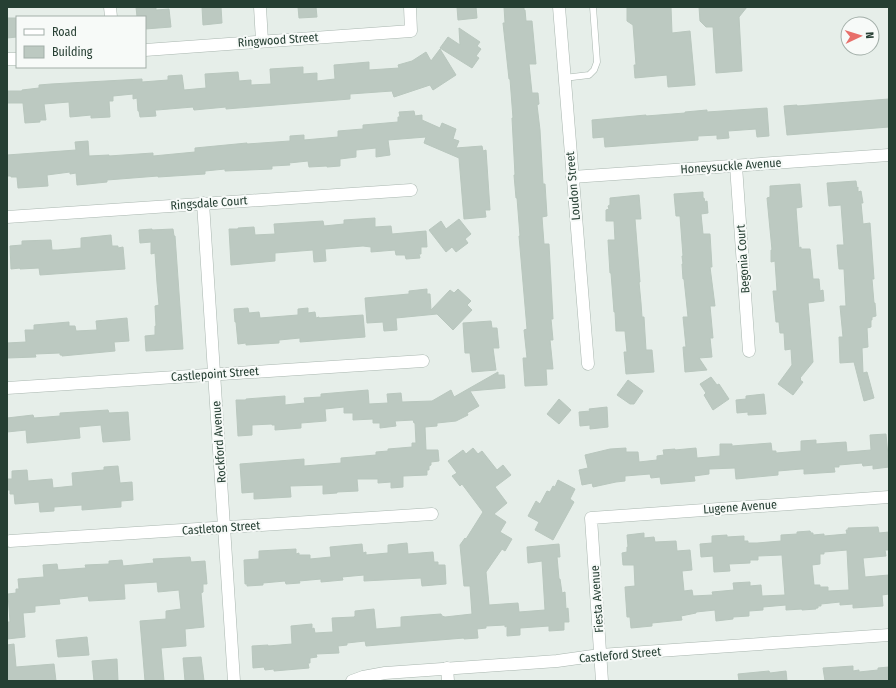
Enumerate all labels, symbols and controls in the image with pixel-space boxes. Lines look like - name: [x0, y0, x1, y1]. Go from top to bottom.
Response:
- legend: [16, 16, 146, 68]
- north arrow: [840, 16, 880, 56]
- text: Road: [52, 25, 77, 39]
- street label: Ringwood Street: [237, 30, 319, 50]
- text: N: [863, 32, 876, 39]
- text: Building: [52, 45, 93, 59]
- street label: Loudon Street: [563, 151, 583, 221]
- street label: Honeysuckle Avenue: [680, 155, 782, 177]
- street label: Ringsdale Court: [170, 193, 248, 213]
- street label: Begonia Court: [734, 224, 752, 294]
- street label: Castlepoint Street: [171, 364, 259, 384]
- street label: Rockford Avenue: [209, 400, 229, 484]
- street label: Lugene Avenue: [703, 497, 777, 517]
- street label: Castleton Street: [181, 518, 261, 538]
- street label: Fiesta Avenue: [588, 565, 606, 633]
- street label: Castleford Street: [578, 644, 662, 666]

